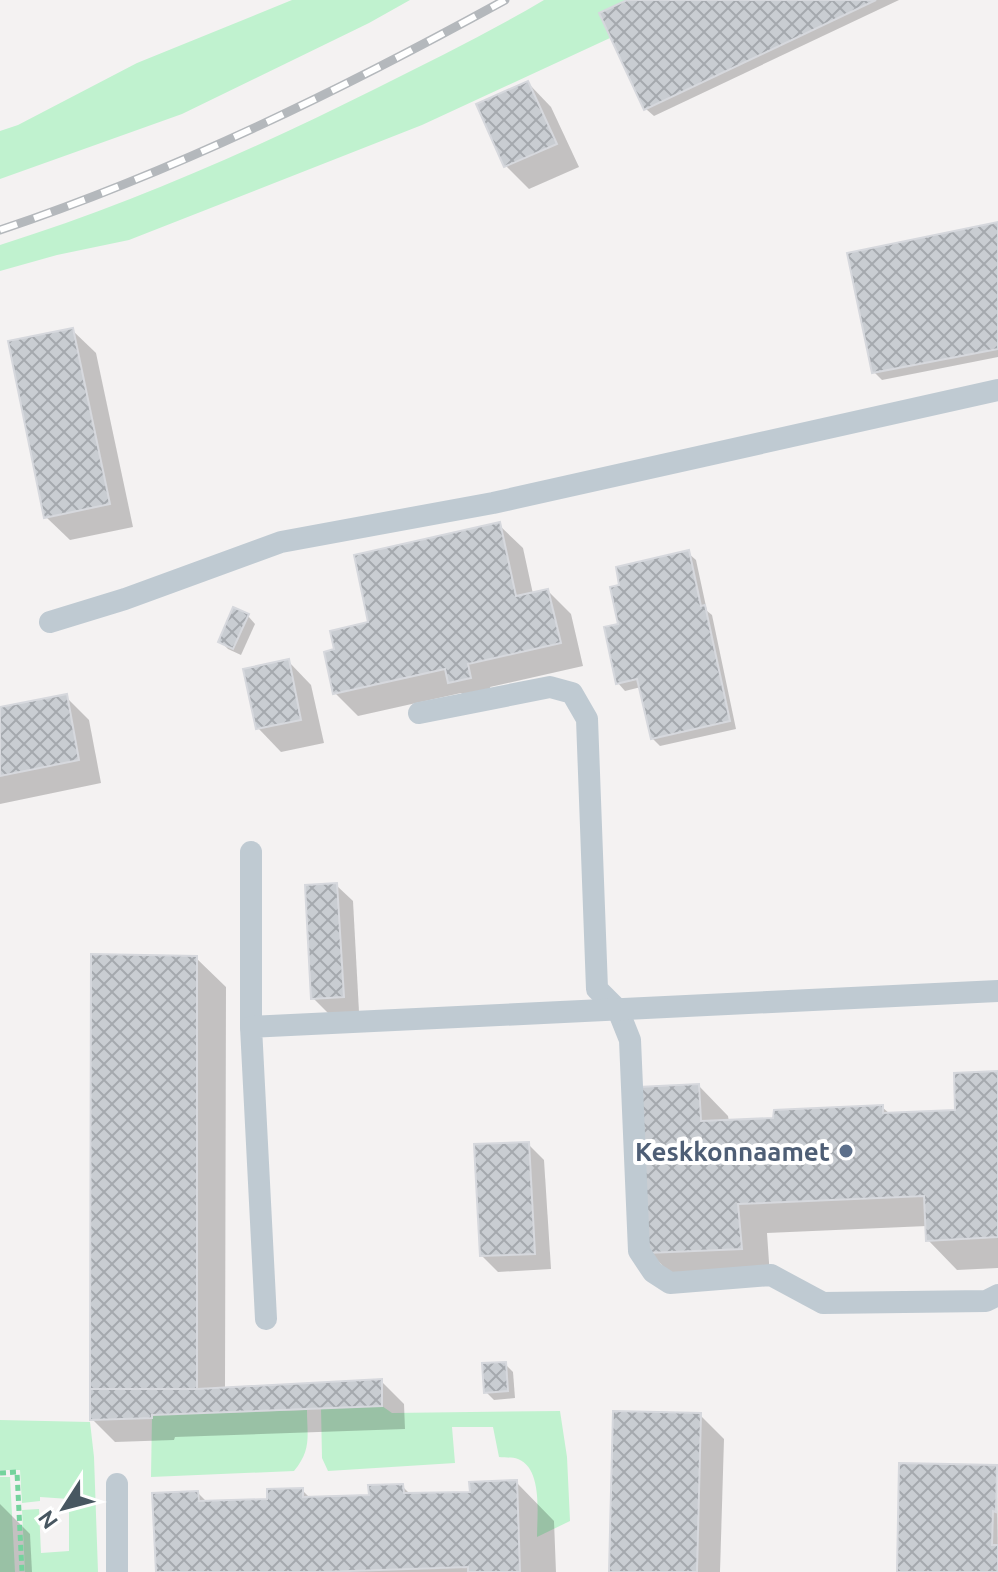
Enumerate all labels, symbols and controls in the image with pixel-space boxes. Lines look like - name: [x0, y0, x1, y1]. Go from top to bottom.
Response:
- place label: Keskkonnaamet: [635, 1137, 830, 1166]
- marker: Keskkonnaamet: [837, 1142, 855, 1160]
- north arrow: [24, 1468, 104, 1548]
- text: N: [32, 1506, 62, 1534]

